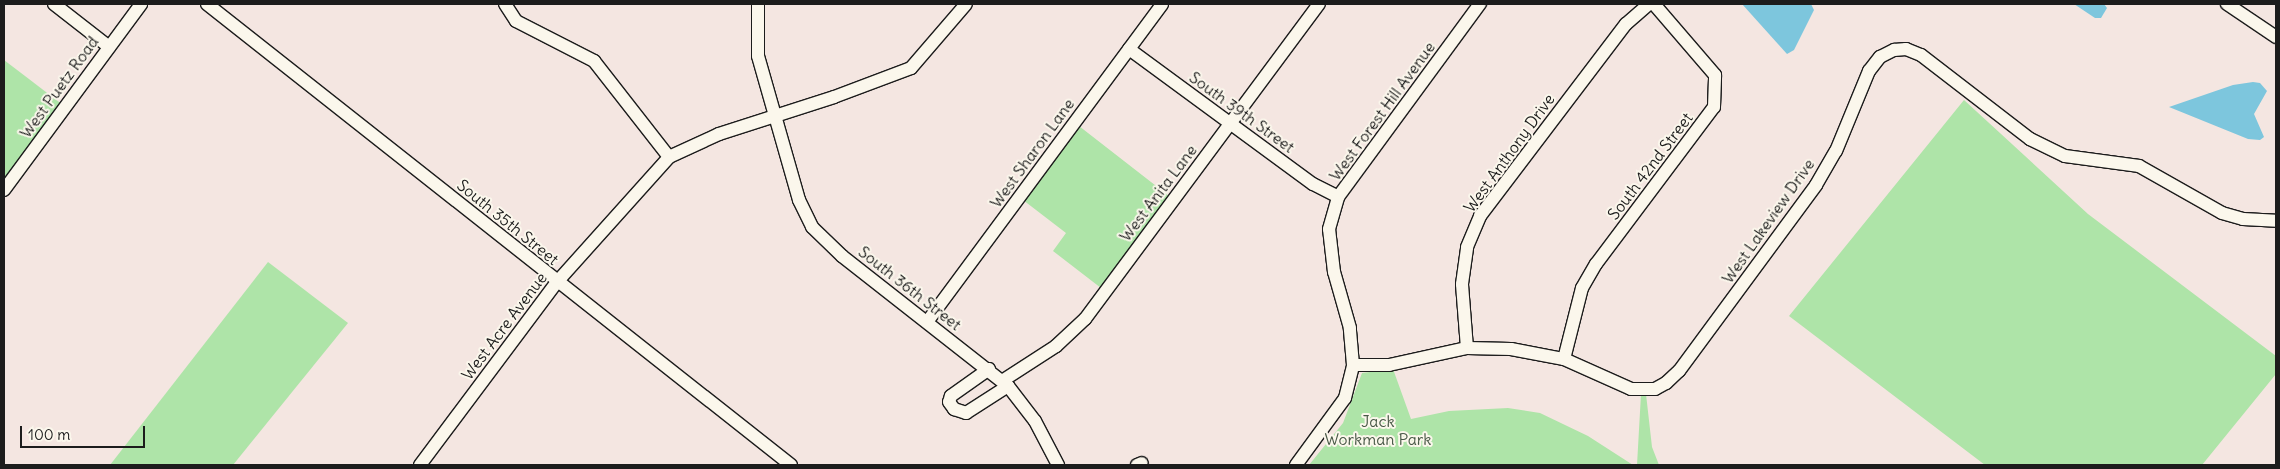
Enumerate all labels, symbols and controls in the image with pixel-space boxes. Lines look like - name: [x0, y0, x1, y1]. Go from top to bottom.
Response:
- street label: West Puetz Road: [16, 32, 102, 142]
- street label: West Forest Hill Avenue: [1325, 38, 1439, 184]
- street label: South 39th Street: [1186, 67, 1298, 157]
- street label: West Anthony Drive: [1460, 90, 1558, 216]
- street label: West Sharon Lane: [986, 95, 1078, 211]
- street label: South 42nd Street: [1604, 109, 1696, 223]
- street label: West Anita Lane: [1115, 141, 1201, 245]
- street label: West Lakeview Drive: [1718, 155, 1818, 287]
- street label: South 35th Street: [453, 175, 563, 269]
- street label: South 36th Street: [855, 242, 965, 334]
- street label: West Acre Avenue: [457, 268, 551, 384]
- park label: Jack Workman Park: [1325, 411, 1431, 449]
- scale bar: [22, 416, 148, 448]
- text: 100 m: [28, 425, 70, 444]

